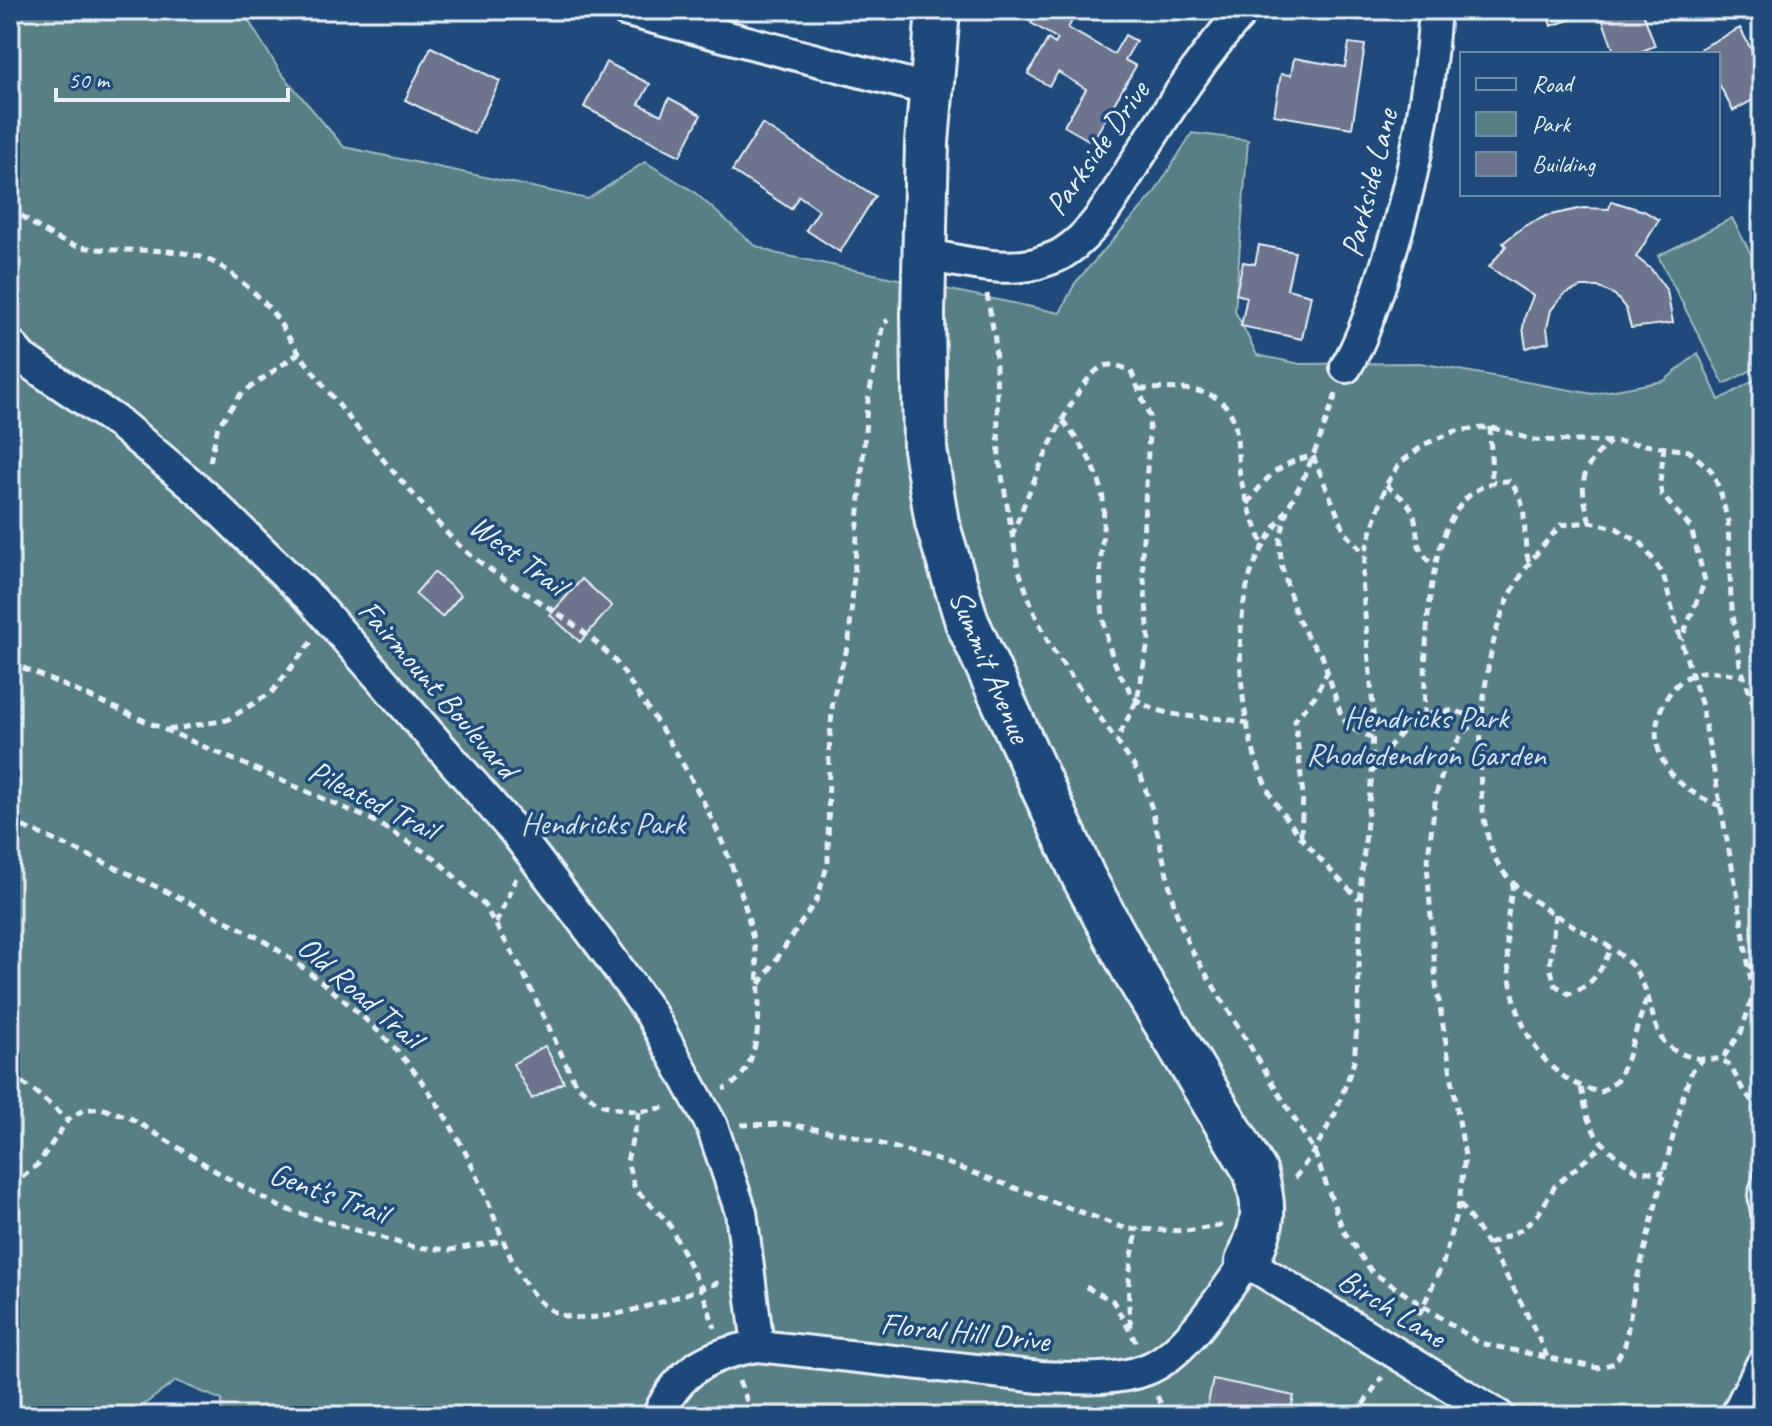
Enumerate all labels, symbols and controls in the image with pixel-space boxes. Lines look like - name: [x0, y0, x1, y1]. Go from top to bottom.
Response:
- scale bar: [56, 52, 288, 102]
- legend: [1460, 52, 1720, 196]
- text: 50 m: [68, 65, 111, 95]
- text: Road: [1532, 69, 1576, 99]
- street label: Parkside Drive: [1036, 70, 1160, 223]
- street label: Parkside Lane: [1331, 102, 1408, 261]
- text: Park: [1532, 109, 1572, 139]
- text: Building: [1532, 149, 1597, 179]
- street label: West Trail: [461, 505, 579, 608]
- street label: Summit Avenue: [939, 583, 1042, 751]
- street label: Fairmount Boulevard: [349, 591, 530, 791]
- park label: Hendricks Park Rhododendron Garden: [1306, 697, 1547, 775]
- street label: Pileated Trail: [302, 750, 449, 852]
- park label: Hendricks Park: [521, 803, 688, 844]
- street label: Old Road Trail: [289, 926, 435, 1061]
- street label: Gent's Trail: [264, 1153, 399, 1235]
- street label: Birch Lane: [1331, 1259, 1456, 1358]
- street label: Floral Hill Drive: [879, 1303, 1054, 1362]

